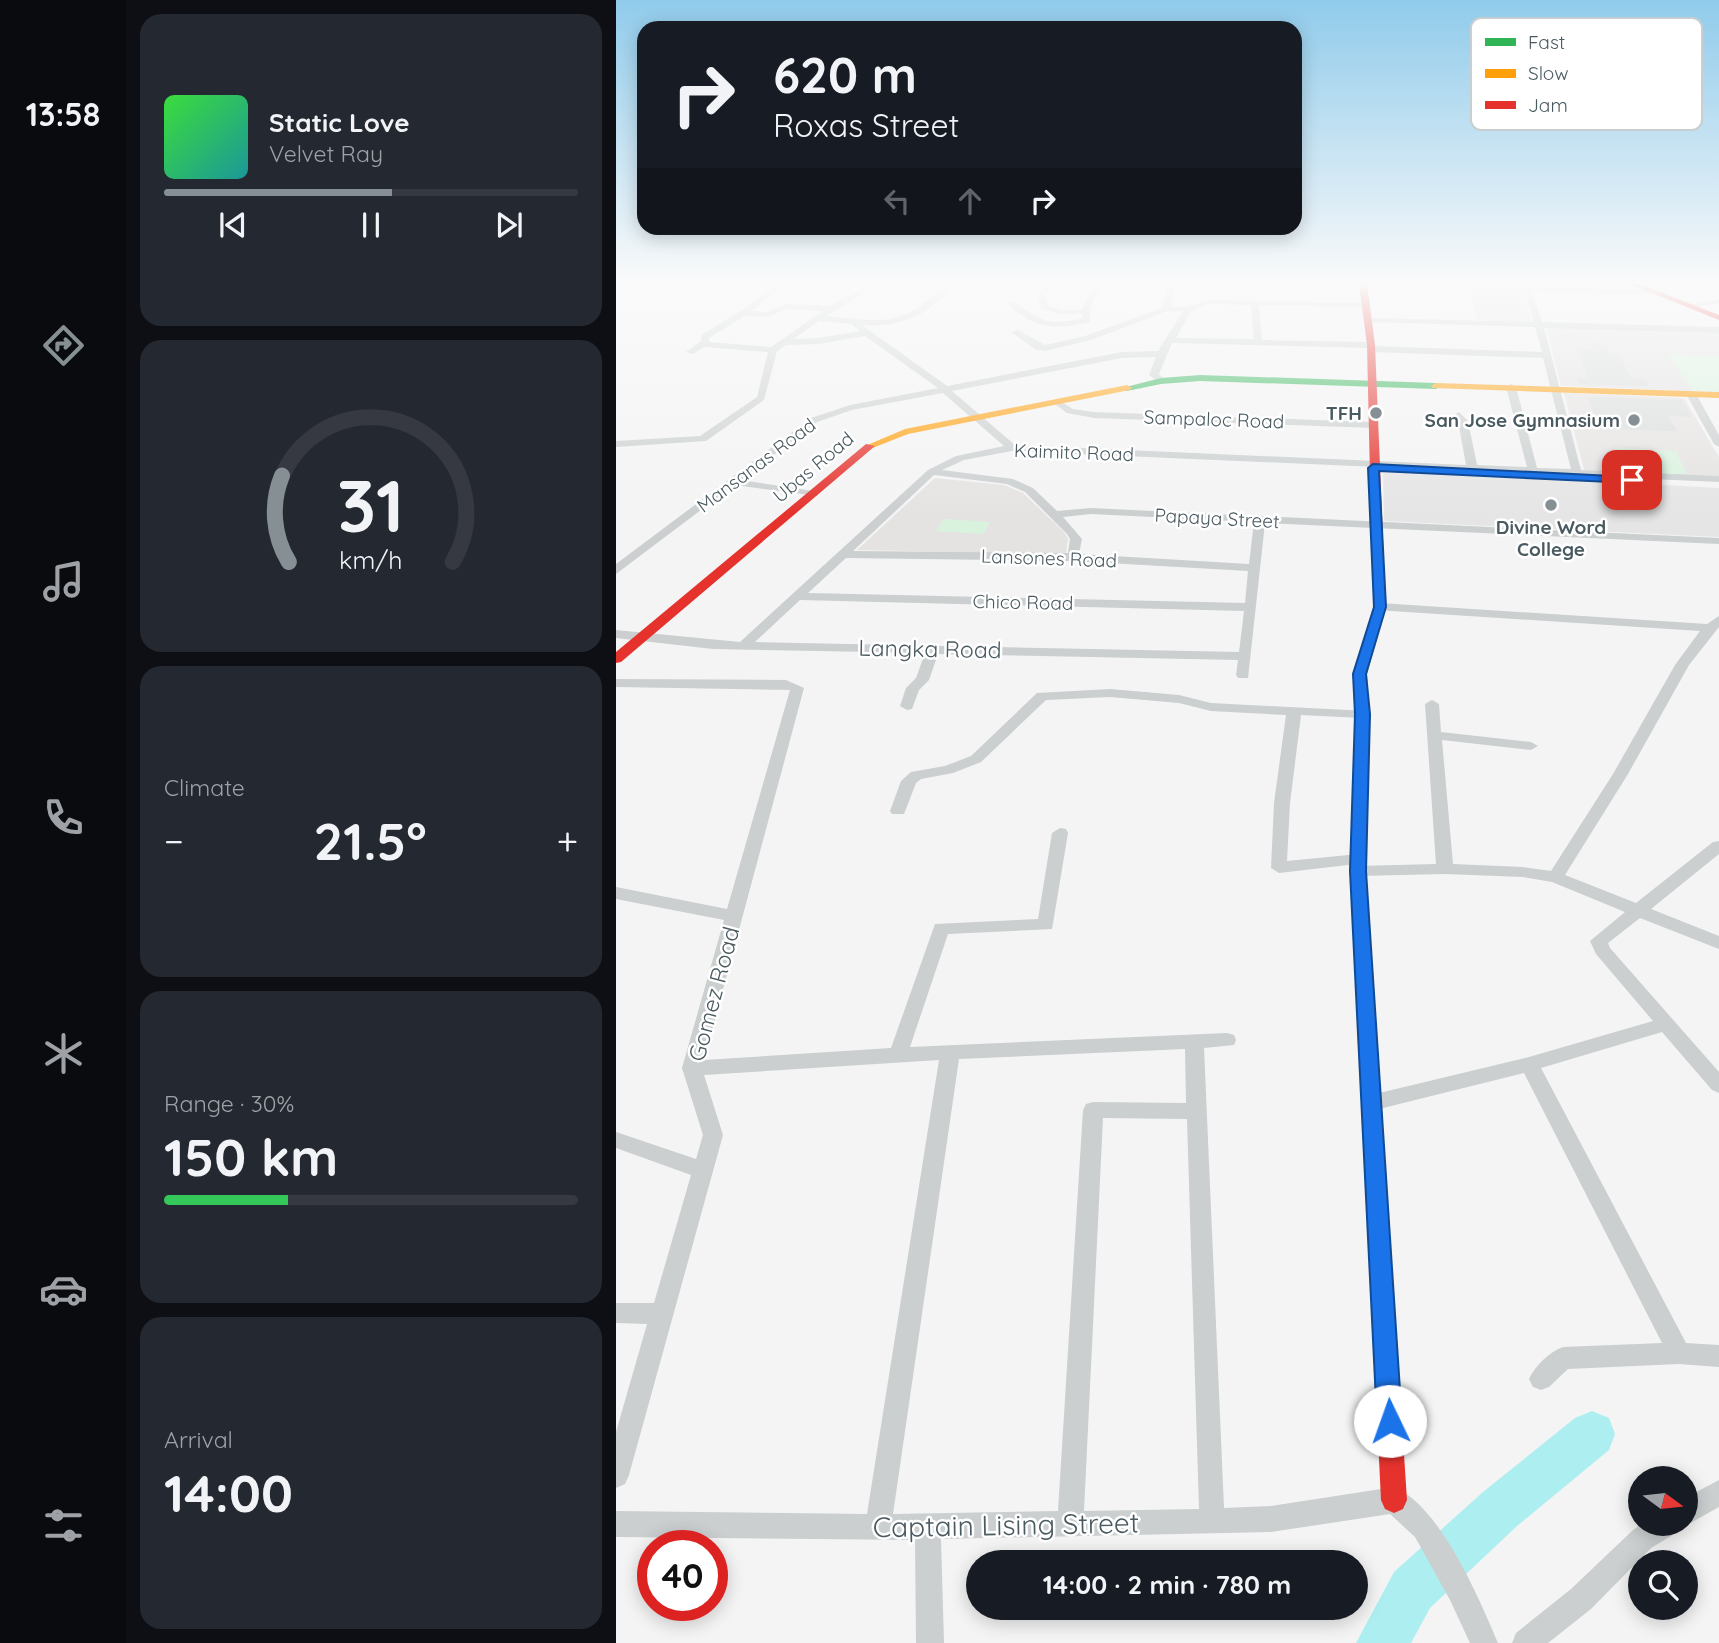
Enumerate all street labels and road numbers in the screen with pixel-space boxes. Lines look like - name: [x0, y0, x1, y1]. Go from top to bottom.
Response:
- street label: Sampaloc Road: [1143, 405, 1285, 433]
- street label: Mansanas Road: [692, 413, 820, 517]
- street label: Ubas Road: [768, 426, 858, 508]
- street label: Kaimito Road: [1014, 438, 1134, 466]
- street label: Papaya Street: [1154, 503, 1280, 533]
- street label: Lansones Road: [981, 544, 1117, 572]
- street label: Chico Road: [972, 589, 1074, 615]
- street label: Langka Road: [858, 633, 1002, 664]
- street label: Gomez Road: [682, 923, 745, 1064]
- street label: Captain Lising Street: [873, 1505, 1139, 1544]

